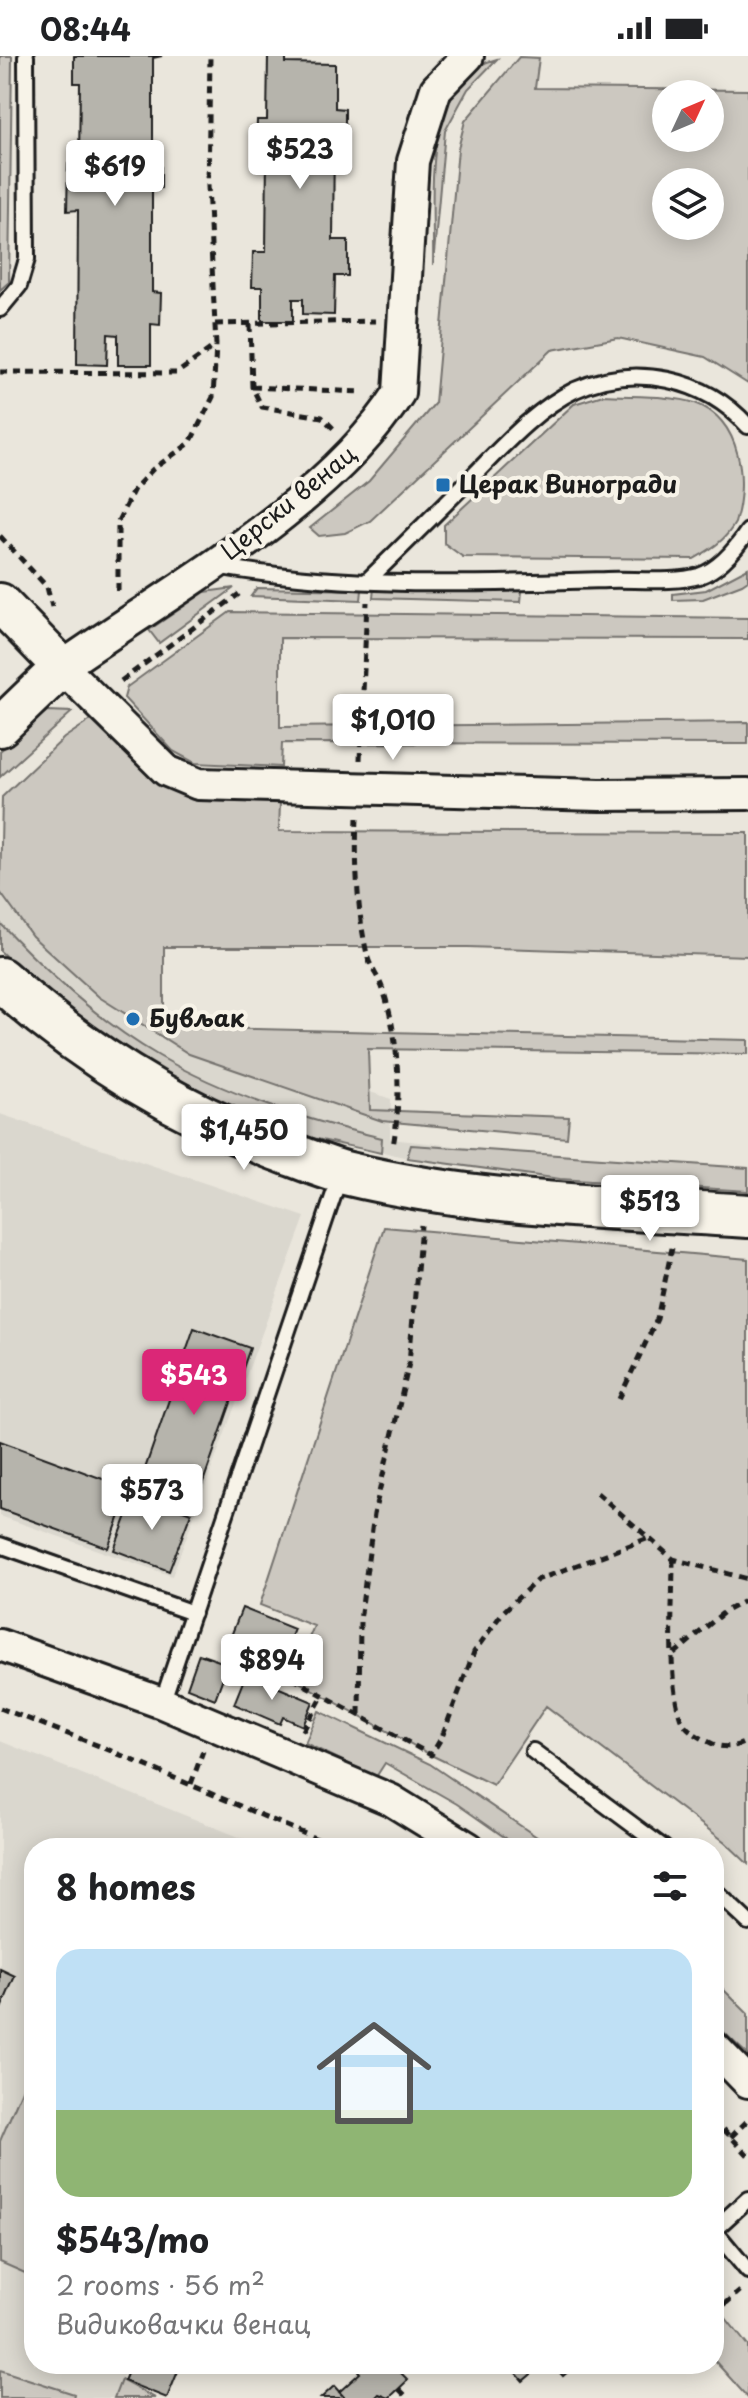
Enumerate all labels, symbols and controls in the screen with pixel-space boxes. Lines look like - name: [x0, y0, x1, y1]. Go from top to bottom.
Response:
- text: 08:44: [40, 6, 131, 51]
- north arrow: [652, 80, 724, 152]
- map controls: [652, 80, 724, 240]
- pin: $523: [253, 123, 347, 191]
- text: $523: [266, 129, 334, 168]
- pin: $619: [68, 140, 162, 208]
- text: $619: [84, 146, 146, 185]
- button: layers: [652, 168, 724, 240]
- street label: Церски венац: [212, 435, 363, 568]
- place label: Церак Виногради: [459, 465, 677, 501]
- marker: Церак Виногради: [434, 476, 452, 494]
- pin: $1,010: [328, 694, 458, 762]
- text: $1,010: [351, 700, 435, 739]
- place label: Бувљак: [149, 999, 245, 1035]
- marker: Бувљак: [124, 1010, 142, 1028]
- pin: $1,450: [179, 1104, 309, 1172]
- text: $1,450: [200, 1110, 288, 1149]
- pin: $513: [603, 1175, 697, 1243]
- text: $513: [619, 1181, 681, 1220]
- pin: $543: [147, 1349, 241, 1417]
- text: $543: [160, 1355, 228, 1394]
- pin: $573: [105, 1464, 199, 1532]
- text: $573: [120, 1470, 184, 1509]
- pin: $894: [225, 1634, 319, 1702]
- text: $894: [239, 1640, 305, 1679]
- text: 8 homes: [56, 1860, 196, 1912]
- icon: filters: [648, 1864, 692, 1908]
- icon: home: [302, 2001, 446, 2145]
- text: $543/mo: [56, 2213, 209, 2265]
- text: 2 rooms · 56 m²: [56, 2265, 265, 2304]
- text: Видиковачки венац: [56, 2304, 311, 2343]

